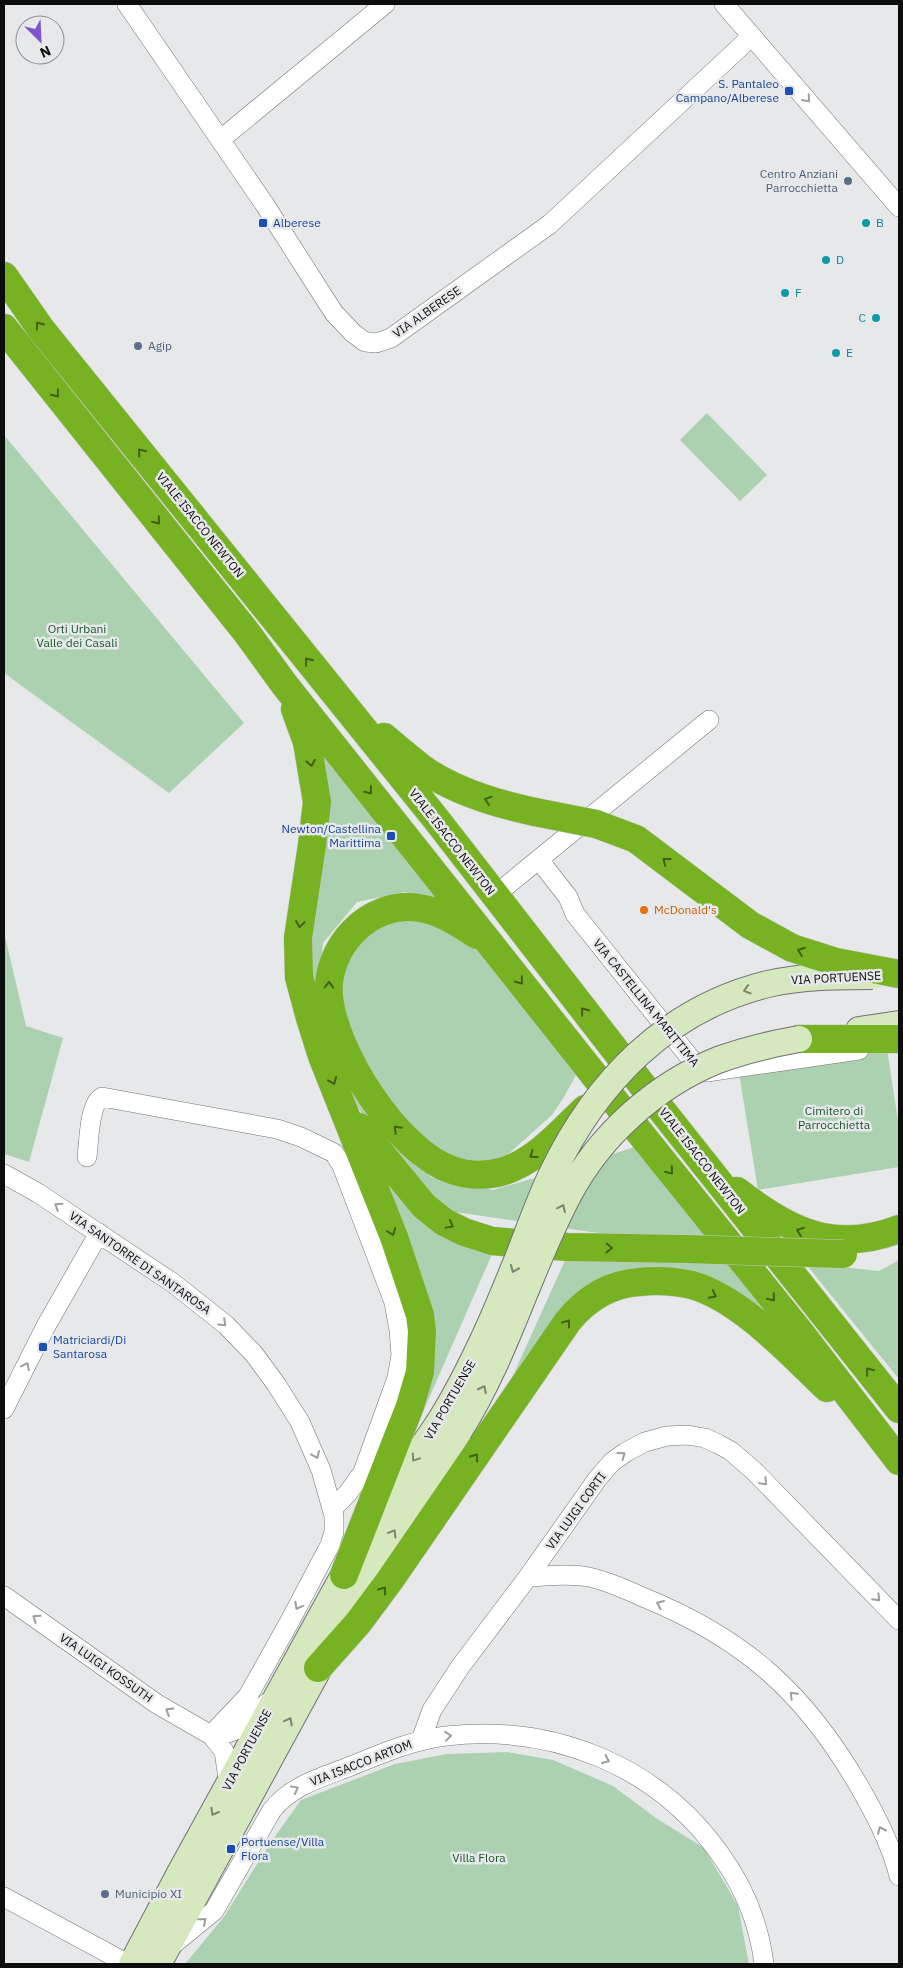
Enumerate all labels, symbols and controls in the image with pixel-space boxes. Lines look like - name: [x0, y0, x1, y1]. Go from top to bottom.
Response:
- north arrow: [15, 15, 65, 65]
- text: N: [37, 42, 54, 62]
- place label: S. Pantaleo Campano/Alberese: [676, 76, 779, 105]
- marker: S. Pantaleo Campano/Alberese: [783, 85, 795, 97]
- one-way arrow: [801, 94, 810, 103]
- place label: Centro Anziani Parrocchietta: [760, 166, 839, 195]
- marker: Centro Anziani Parrocchietta: [842, 175, 854, 187]
- place label: Alberese: [273, 215, 321, 230]
- place label: B: [876, 215, 884, 230]
- marker: Alberese: [257, 217, 269, 229]
- marker: B: [860, 217, 872, 229]
- place label: D: [836, 252, 844, 267]
- marker: D: [820, 254, 832, 266]
- street label: VIA ALBERESE: [390, 283, 464, 341]
- place label: F: [795, 285, 802, 300]
- marker: F: [779, 287, 791, 299]
- place label: C: [859, 310, 867, 325]
- marker: C: [870, 312, 882, 324]
- one-way arrow: [36, 321, 45, 331]
- place label: Agip: [148, 338, 172, 353]
- marker: Agip: [132, 340, 144, 352]
- place label: E: [846, 345, 853, 360]
- marker: E: [830, 347, 842, 359]
- one-way arrow: [50, 388, 58, 397]
- one-way arrow: [139, 449, 147, 458]
- street label: VIALE ISACCO NEWTON: [153, 469, 247, 580]
- one-way arrow: [152, 515, 160, 524]
- park label: Orti Urbani Valle dei Casali: [36, 621, 118, 650]
- one-way arrow: [305, 658, 313, 667]
- one-way arrow: [306, 759, 316, 768]
- one-way arrow: [364, 785, 372, 794]
- street label: VIALE ISACCO NEWTON: [406, 786, 499, 898]
- one-way arrow: [484, 796, 493, 806]
- place label: Newton/Castellina Marittima: [282, 821, 382, 850]
- marker: Newton/Castellina Marittima: [385, 830, 397, 842]
- one-way arrow: [663, 858, 672, 867]
- place label: McDonald's: [654, 902, 717, 917]
- marker: McDonald's: [638, 904, 650, 916]
- one-way arrow: [295, 920, 306, 928]
- street label: VIA CASTELLINA MARITTIMA: [590, 936, 703, 1070]
- one-way arrow: [797, 947, 805, 957]
- street label: VIA PORTUENSE: [791, 968, 881, 987]
- one-way arrow: [515, 975, 523, 984]
- one-way arrow: [324, 981, 335, 989]
- one-way arrow: [743, 985, 752, 995]
- one-way arrow: [582, 1008, 590, 1017]
- one-way arrow: [326, 1076, 337, 1085]
- park label: Cimitero di Parrocchietta: [798, 1103, 871, 1132]
- street label: VIALE ISACCO NEWTON: [656, 1105, 749, 1217]
- one-way arrow: [394, 1126, 403, 1135]
- one-way arrow: [530, 1150, 539, 1158]
- one-way arrow: [664, 1166, 673, 1175]
- one-way arrow: [54, 1203, 64, 1212]
- one-way arrow: [556, 1204, 566, 1213]
- street label: VIA SANTORRE DI SANTAROSA: [67, 1208, 214, 1317]
- one-way arrow: [445, 1219, 454, 1229]
- one-way arrow: [386, 1227, 396, 1236]
- one-way arrow: [796, 1227, 805, 1237]
- one-way arrow: [606, 1243, 614, 1253]
- one-way arrow: [509, 1264, 520, 1273]
- one-way arrow: [708, 1289, 717, 1299]
- one-way arrow: [767, 1292, 776, 1301]
- one-way arrow: [218, 1317, 227, 1326]
- one-way arrow: [562, 1320, 570, 1329]
- place label: Matriciardi/Di Santarosa: [53, 1332, 126, 1361]
- marker: Matriciardi/Di Santarosa: [37, 1341, 49, 1353]
- street label: VIA PORTUENSE: [421, 1357, 479, 1443]
- one-way arrow: [20, 1362, 31, 1371]
- one-way arrow: [867, 1368, 875, 1377]
- one-way arrow: [477, 1385, 487, 1394]
- one-way arrow: [309, 1450, 320, 1459]
- one-way arrow: [412, 1452, 421, 1462]
- one-way arrow: [469, 1453, 478, 1463]
- one-way arrow: [616, 1453, 625, 1461]
- street label: VIA LUIGI CORTI: [542, 1469, 609, 1552]
- one-way arrow: [758, 1476, 767, 1485]
- one-way arrow: [387, 1529, 397, 1538]
- one-way arrow: [377, 1587, 385, 1596]
- one-way arrow: [871, 1593, 880, 1602]
- one-way arrow: [656, 1600, 665, 1610]
- one-way arrow: [294, 1601, 304, 1610]
- one-way arrow: [32, 1615, 42, 1624]
- street label: VIA LUIGI KOSSUTH: [57, 1630, 156, 1705]
- one-way arrow: [790, 1692, 799, 1701]
- street label: VIA PORTUENSE: [219, 1706, 274, 1793]
- one-way arrow: [165, 1708, 175, 1717]
- one-way arrow: [283, 1718, 293, 1727]
- one-way arrow: [444, 1731, 452, 1742]
- street label: VIA ISACCO ARTOM: [308, 1736, 414, 1789]
- one-way arrow: [601, 1754, 610, 1765]
- one-way arrow: [290, 1786, 299, 1796]
- one-way arrow: [210, 1807, 220, 1816]
- one-way arrow: [877, 1826, 888, 1835]
- place label: Portuense/Villa Flora: [241, 1834, 325, 1863]
- marker: Portuense/Villa Flora: [225, 1843, 237, 1855]
- park label: Villa Flora: [452, 1850, 506, 1865]
- place label: Municipio XI: [115, 1886, 182, 1901]
- marker: Municipio XI: [99, 1888, 111, 1900]
- one-way arrow: [198, 1918, 207, 1927]

